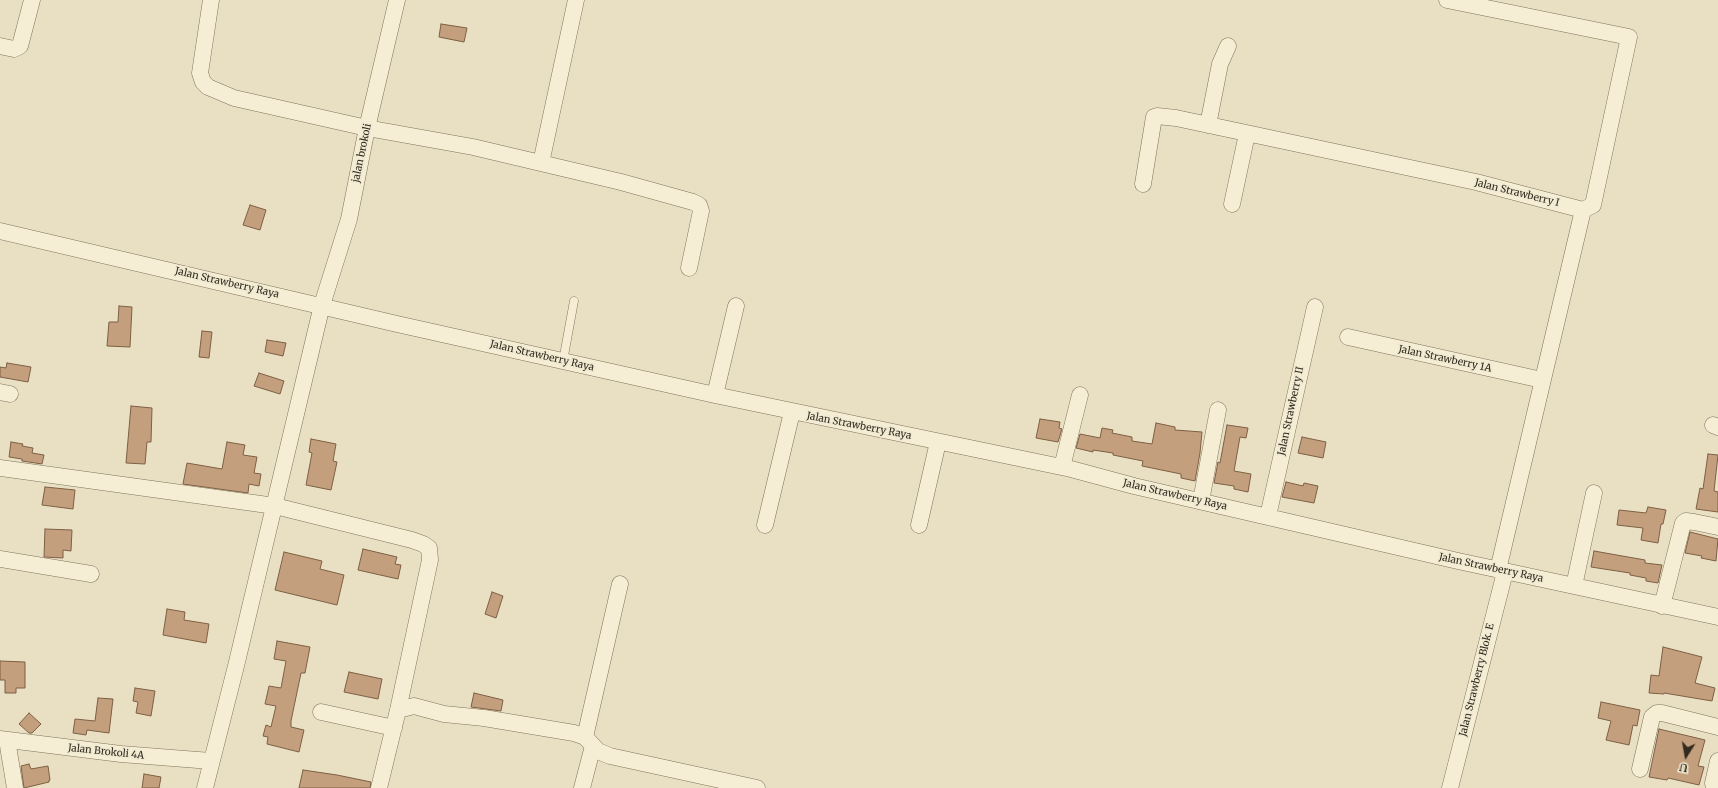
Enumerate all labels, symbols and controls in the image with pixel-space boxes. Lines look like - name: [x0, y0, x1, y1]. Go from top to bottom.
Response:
- street label: jalan brokoli: [350, 122, 374, 184]
- street label: Jalan Strawberry I: [1473, 177, 1561, 209]
- street label: Jalan Strawberry Raya: [174, 265, 280, 301]
- street label: Jalan Strawberry Raya: [489, 338, 595, 374]
- street label: Jalan Strawberry 1A: [1397, 343, 1493, 375]
- street label: Jalan Strawberry II: [1276, 365, 1306, 457]
- street label: Jalan Strawberry Raya: [806, 410, 912, 442]
- street label: Jalan Strawberry Raya: [1122, 477, 1228, 513]
- street label: Jalan Strawberry Raya: [1438, 551, 1544, 585]
- street label: Jalan Strawberry Blok. E: [1457, 622, 1497, 738]
- north arrow: [1666, 736, 1706, 776]
- street label: Jalan Brokoli 4A: [67, 742, 145, 762]
- text: U: [1678, 760, 1689, 775]

